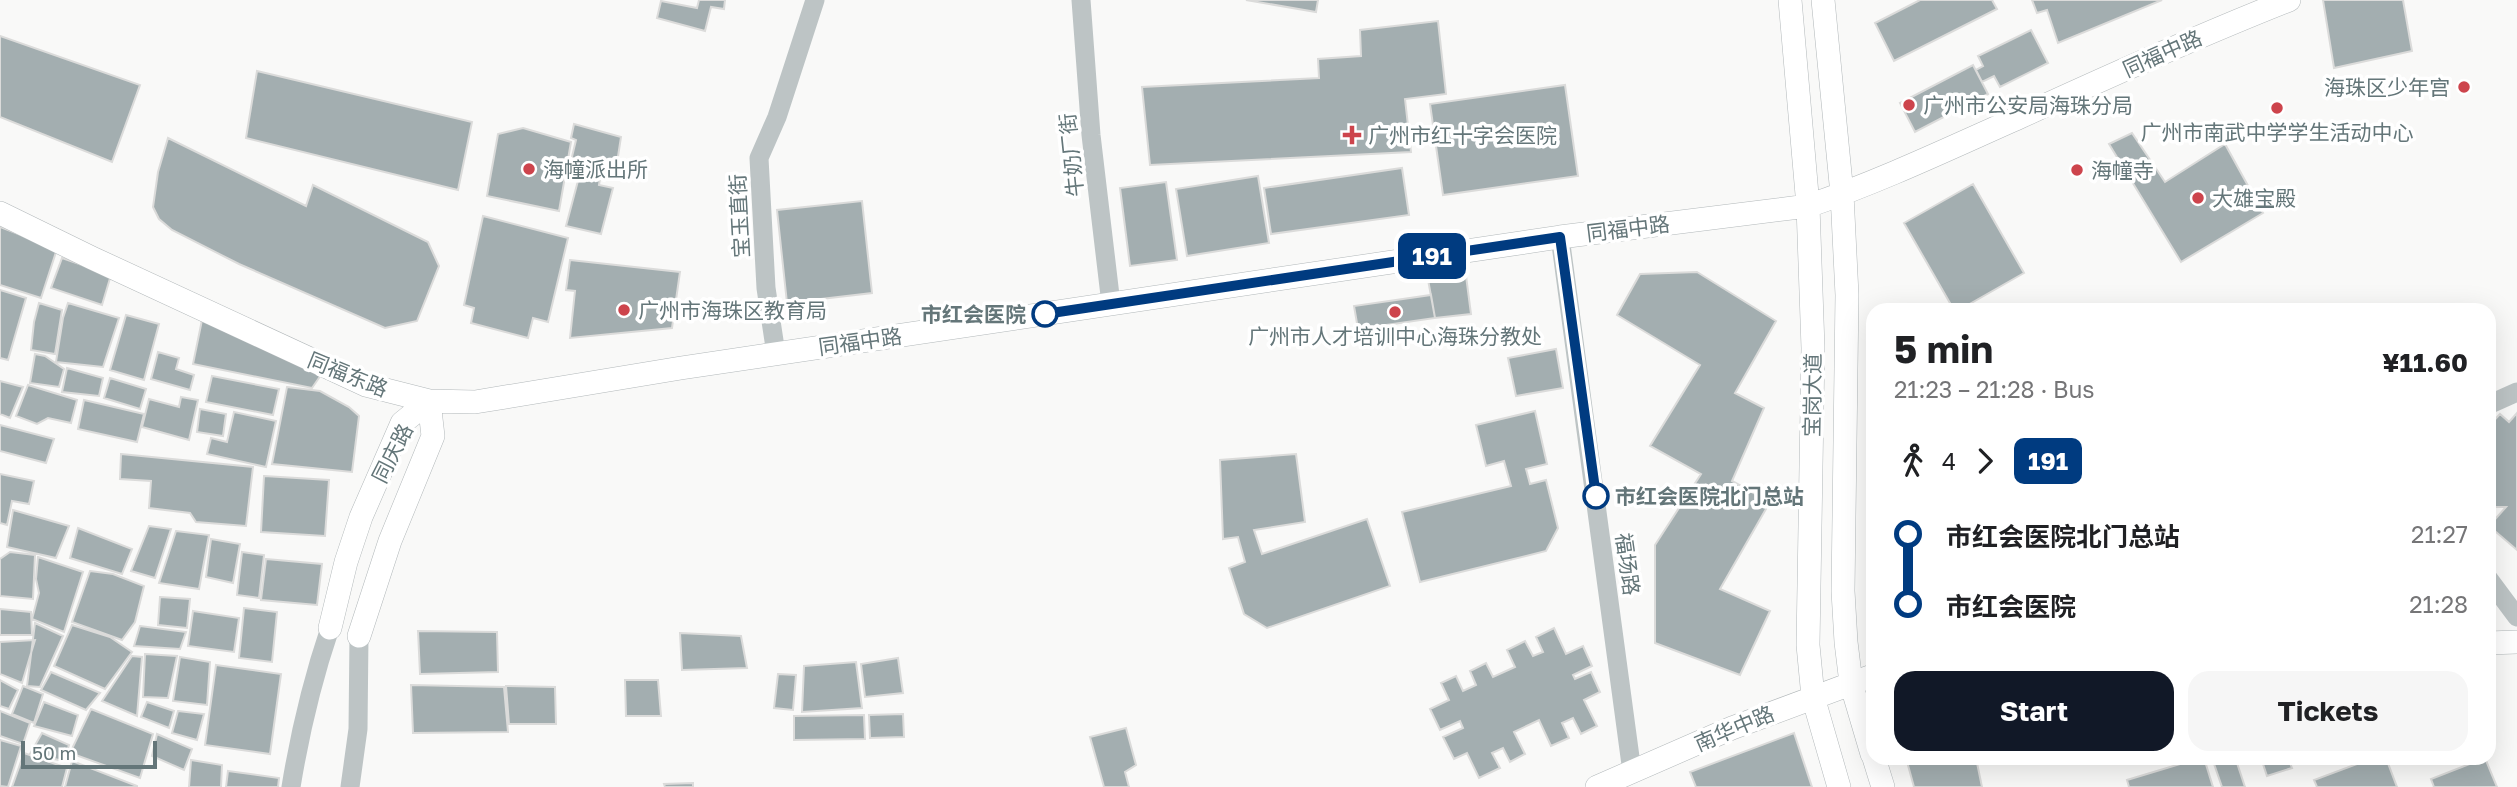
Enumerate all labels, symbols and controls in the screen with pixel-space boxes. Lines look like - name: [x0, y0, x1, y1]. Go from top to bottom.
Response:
- street label: 同福中路: [2118, 24, 2206, 82]
- place label: 海珠区少年宫: [2324, 74, 2450, 100]
- marker: 海珠区少年宫: [2456, 79, 2472, 95]
- place label: 广州市公安局海珠分局: [1923, 92, 2133, 118]
- marker: 广州市公安局海珠分局: [1901, 97, 1917, 113]
- marker: 广州市南武中学学生活动中心: [2269, 100, 2285, 116]
- street label: 牛奶厂街: [1054, 112, 1088, 198]
- place label: 广州市南武中学学生活动中心: [2141, 119, 2414, 145]
- place label: 广州市红十字会医院: [1368, 122, 1557, 148]
- marker: 广州市红十字会医院: [1342, 125, 1362, 145]
- place label: 海幢派出所: [543, 156, 648, 182]
- place label: 海幢寺: [2091, 157, 2154, 183]
- marker: 海幢派出所: [521, 161, 537, 177]
- marker: 海幢寺: [2069, 162, 2085, 178]
- street label: 宝玉直街: [724, 173, 754, 259]
- place label: 大雄宝殿: [2212, 185, 2296, 211]
- marker: 大雄宝殿: [2190, 190, 2206, 206]
- street label: 同福中路: [1585, 210, 1671, 246]
- line badge: 191: [1392, 233, 1472, 279]
- text: 191: [1412, 241, 1452, 270]
- place label: 广州市海珠区教育局: [638, 297, 827, 323]
- place label: 市红会医院: [921, 301, 1026, 327]
- marker: 市红会医院: [1032, 301, 1058, 327]
- marker: 广州市海珠区教育局: [616, 302, 632, 318]
- marker: 广州市人才培训中心海珠分教处: [1387, 304, 1403, 320]
- street label: 同福中路: [817, 322, 903, 360]
- place label: 广州市人才培训中心海珠分教处: [1248, 323, 1542, 349]
- text: 5 min: [1894, 326, 1993, 371]
- street label: 同福东路: [304, 346, 392, 402]
- text: ¥11.60: [2382, 347, 2468, 378]
- street label: 宝岗大道: [1798, 353, 1826, 437]
- text: 21:23 – 21:28 · Bus: [1894, 375, 2095, 403]
- street label: 同庆路: [366, 419, 418, 487]
- icon: walk: [1894, 442, 1932, 480]
- icon: forward: [1966, 442, 2004, 480]
- text: 191: [2028, 446, 2068, 475]
- text: 4: [1942, 447, 1956, 475]
- marker: 市红会医院北门总站: [1583, 483, 1609, 509]
- place label: 市红会医院北门总站: [1615, 483, 1804, 509]
- text: 21:27: [2411, 520, 2468, 548]
- text: 市红会医院北门总站: [1946, 521, 2180, 552]
- street label: 福场路: [1611, 531, 1645, 597]
- text: 21:28: [2409, 590, 2468, 618]
- text: 市红会医院: [1946, 591, 2076, 622]
- button: Start: [1894, 671, 2174, 751]
- button: Tickets: [2188, 671, 2468, 751]
- street label: 南华中路: [1690, 700, 1778, 756]
- scale bar: [21, 738, 158, 770]
- text: 50 m: [32, 741, 76, 764]

